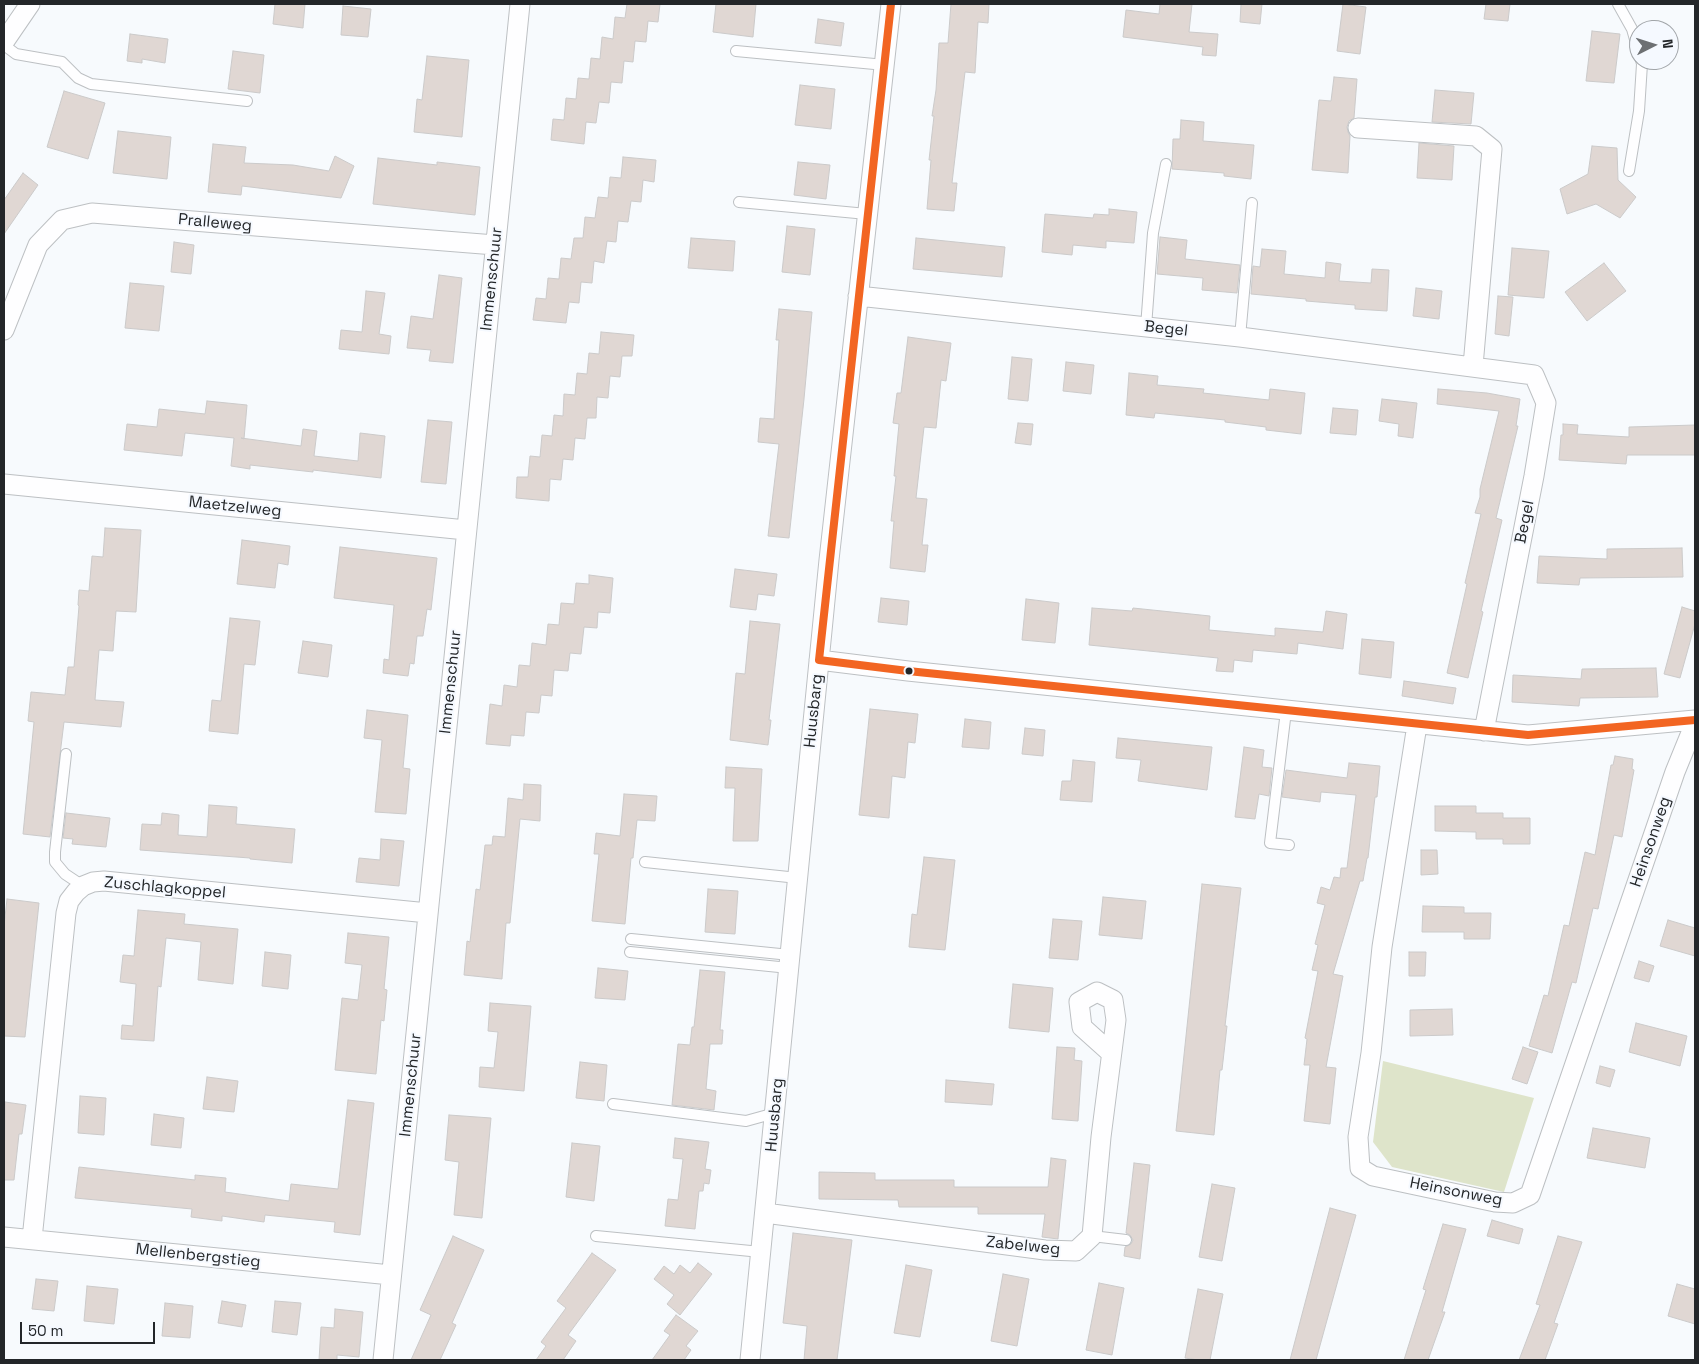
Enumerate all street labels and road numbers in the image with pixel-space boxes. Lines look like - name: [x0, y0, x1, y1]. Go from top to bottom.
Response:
- street label: Pralleweg: [177, 210, 253, 236]
- street label: Immenschuur: [477, 226, 507, 332]
- street label: Begel: [1143, 317, 1189, 341]
- street label: Maetzelweg: [188, 493, 282, 521]
- street label: Begel: [1511, 499, 1539, 545]
- street label: Immenschuur: [436, 629, 466, 735]
- street label: Huusbarg: [801, 673, 827, 749]
- street label: Heinsonweg: [1627, 794, 1675, 890]
- street label: Zuschlagkoppel: [103, 873, 227, 903]
- street label: Immenschuur: [396, 1032, 426, 1138]
- street label: Huusbarg: [762, 1077, 788, 1153]
- street label: Heinsonweg: [1408, 1174, 1504, 1210]
- street label: Zabelweg: [985, 1233, 1061, 1259]
- street label: Mellenbergstieg: [135, 1240, 261, 1272]

